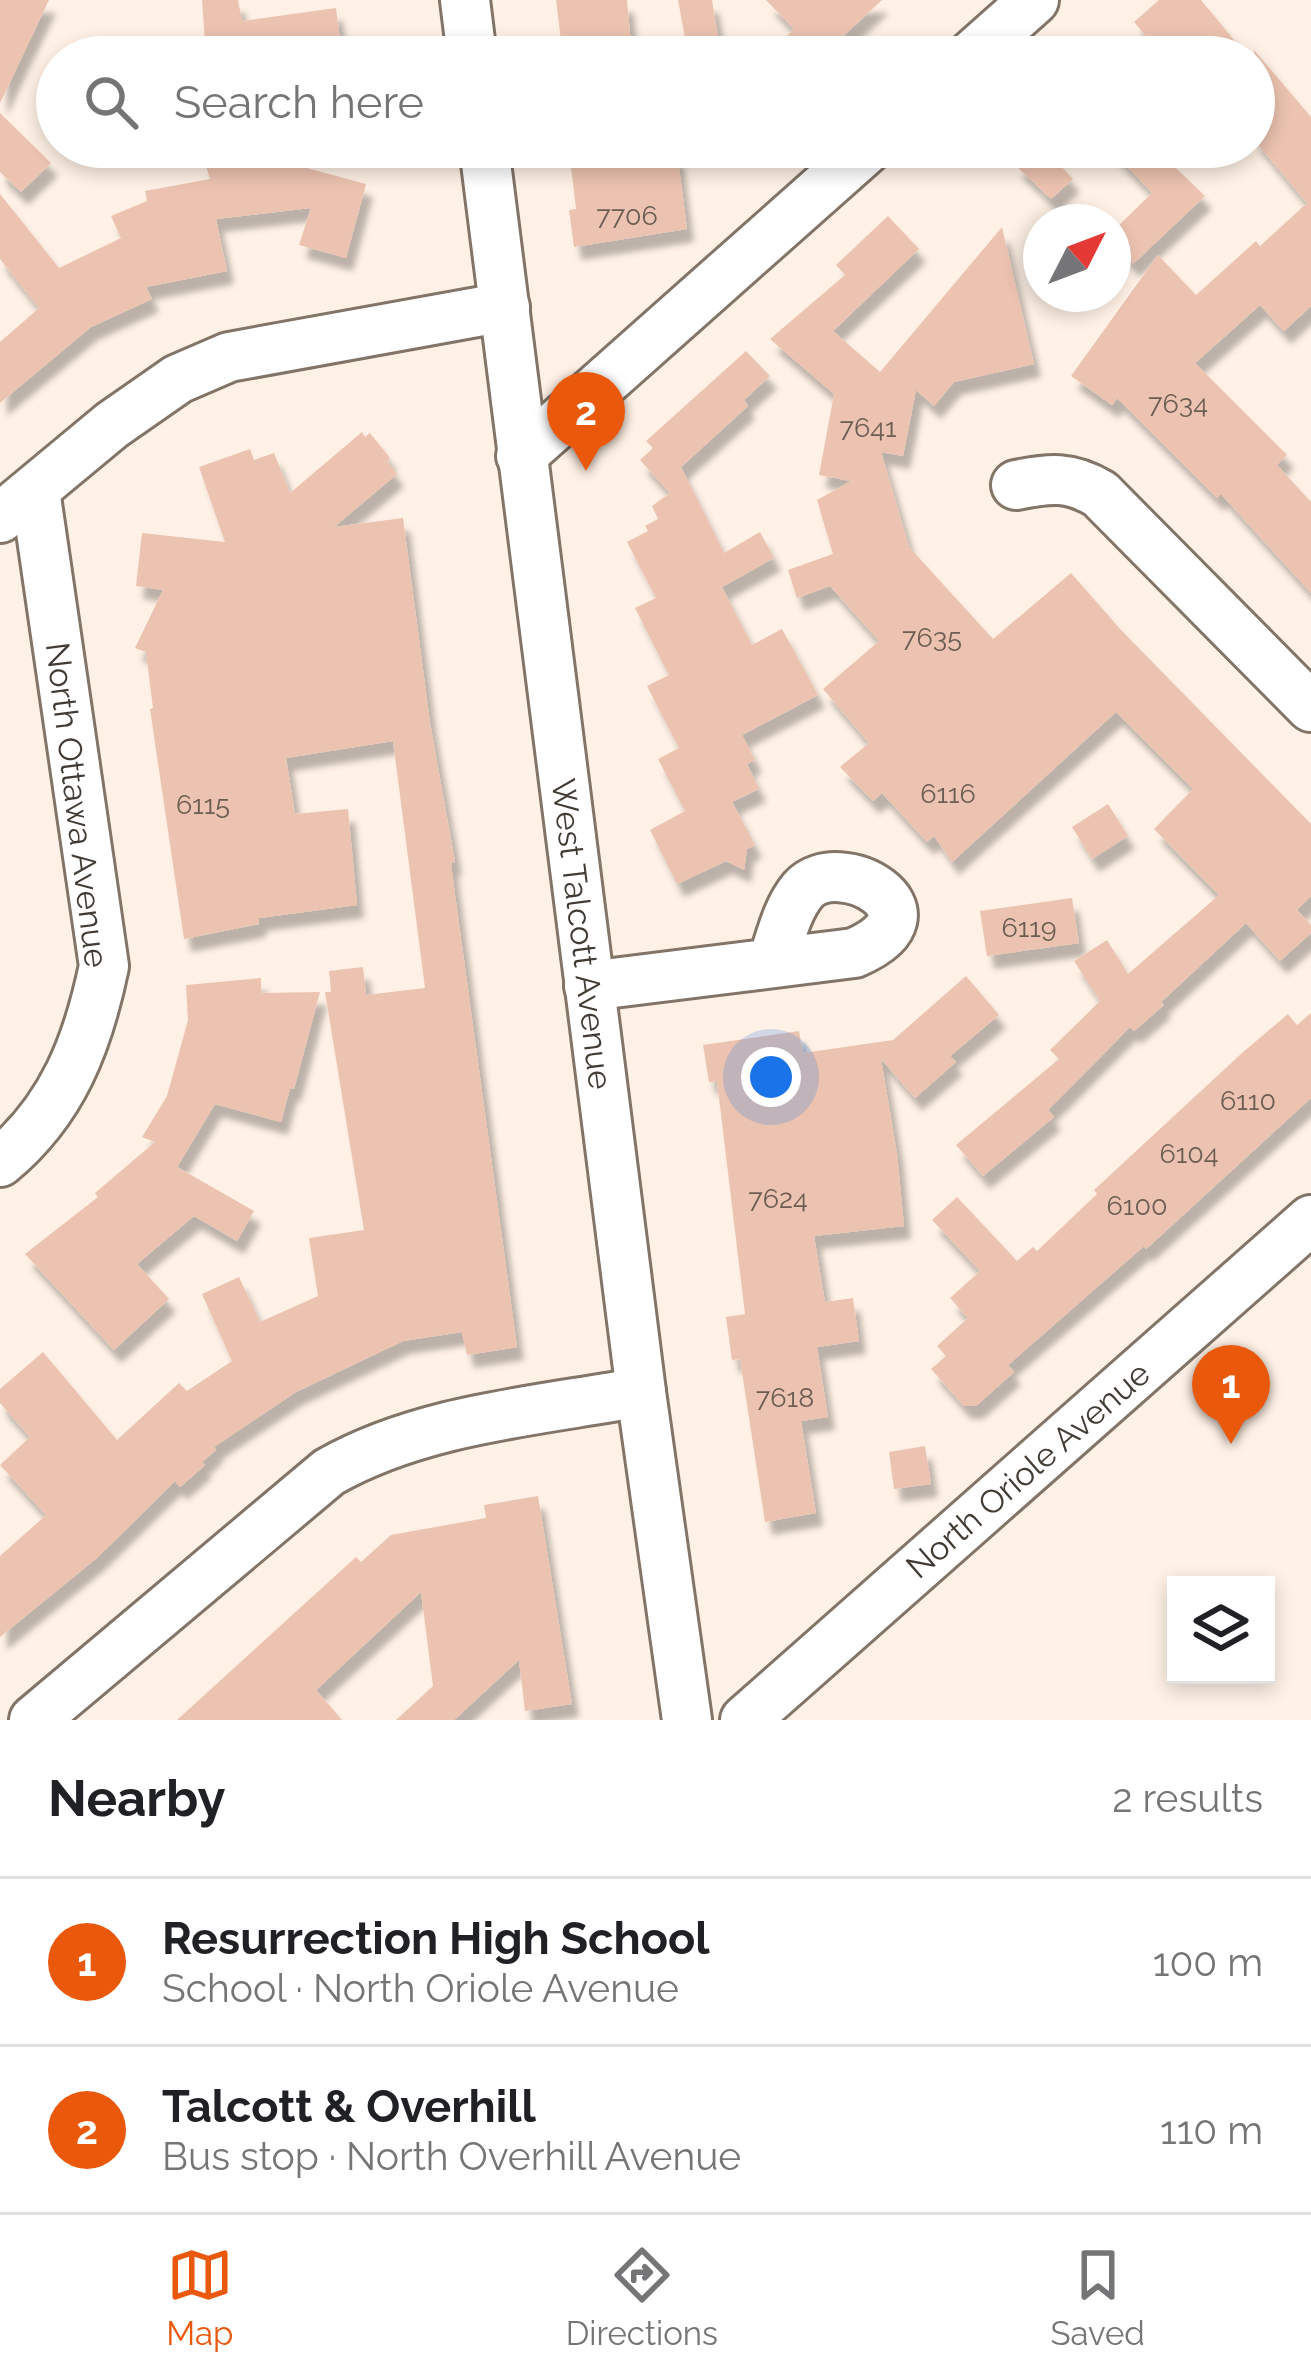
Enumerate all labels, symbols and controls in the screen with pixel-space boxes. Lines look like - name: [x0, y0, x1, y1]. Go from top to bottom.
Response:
- search box: [36, 36, 1275, 168]
- icon: search: [78, 69, 144, 135]
- text: Search here: [174, 76, 424, 129]
- house number: 7706: [596, 200, 658, 231]
- north arrow: [1023, 204, 1131, 312]
- pin: 2: [547, 372, 625, 471]
- house number: 7634: [1148, 388, 1208, 419]
- house number: 7641: [839, 412, 897, 443]
- house number: 7635: [902, 622, 962, 653]
- street label: North Ottawa Avenue: [38, 640, 116, 970]
- street label: West Talcott Avenue: [544, 777, 620, 1091]
- house number: 6116: [920, 778, 976, 809]
- house number: 6115: [176, 789, 230, 820]
- house number: 6119: [1001, 912, 1057, 943]
- your location: [741, 1047, 801, 1107]
- house number: 6110: [1220, 1085, 1276, 1116]
- house number: 6104: [1159, 1138, 1219, 1169]
- house number: 7624: [748, 1183, 808, 1214]
- house number: 6100: [1107, 1190, 1167, 1221]
- pin: 1: [1192, 1345, 1270, 1444]
- street label: North Oriole Avenue: [898, 1354, 1158, 1586]
- house number: 7618: [756, 1382, 814, 1413]
- map controls: [1167, 1576, 1275, 1684]
- button: layers: [1167, 1576, 1275, 1684]
- text: Nearby: [48, 1768, 225, 1828]
- text: 2 results: [1112, 1775, 1263, 1821]
- text: Resurrection High School: [162, 1912, 709, 1965]
- text: 1: [77, 1939, 97, 1985]
- text: 100 m: [1153, 1939, 1263, 1985]
- text: School · North Oriole Avenue: [162, 1965, 679, 2011]
- text: Talcott & Overhill: [162, 2080, 536, 2133]
- text: 2: [76, 2107, 98, 2153]
- text: 110 m: [1160, 2107, 1263, 2153]
- text: Bus stop · North Overhill Avenue: [162, 2133, 741, 2179]
- tab: Map: [166, 2242, 233, 2353]
- tab: Directions: [566, 2242, 718, 2353]
- tab: Saved: [1050, 2242, 1145, 2353]

